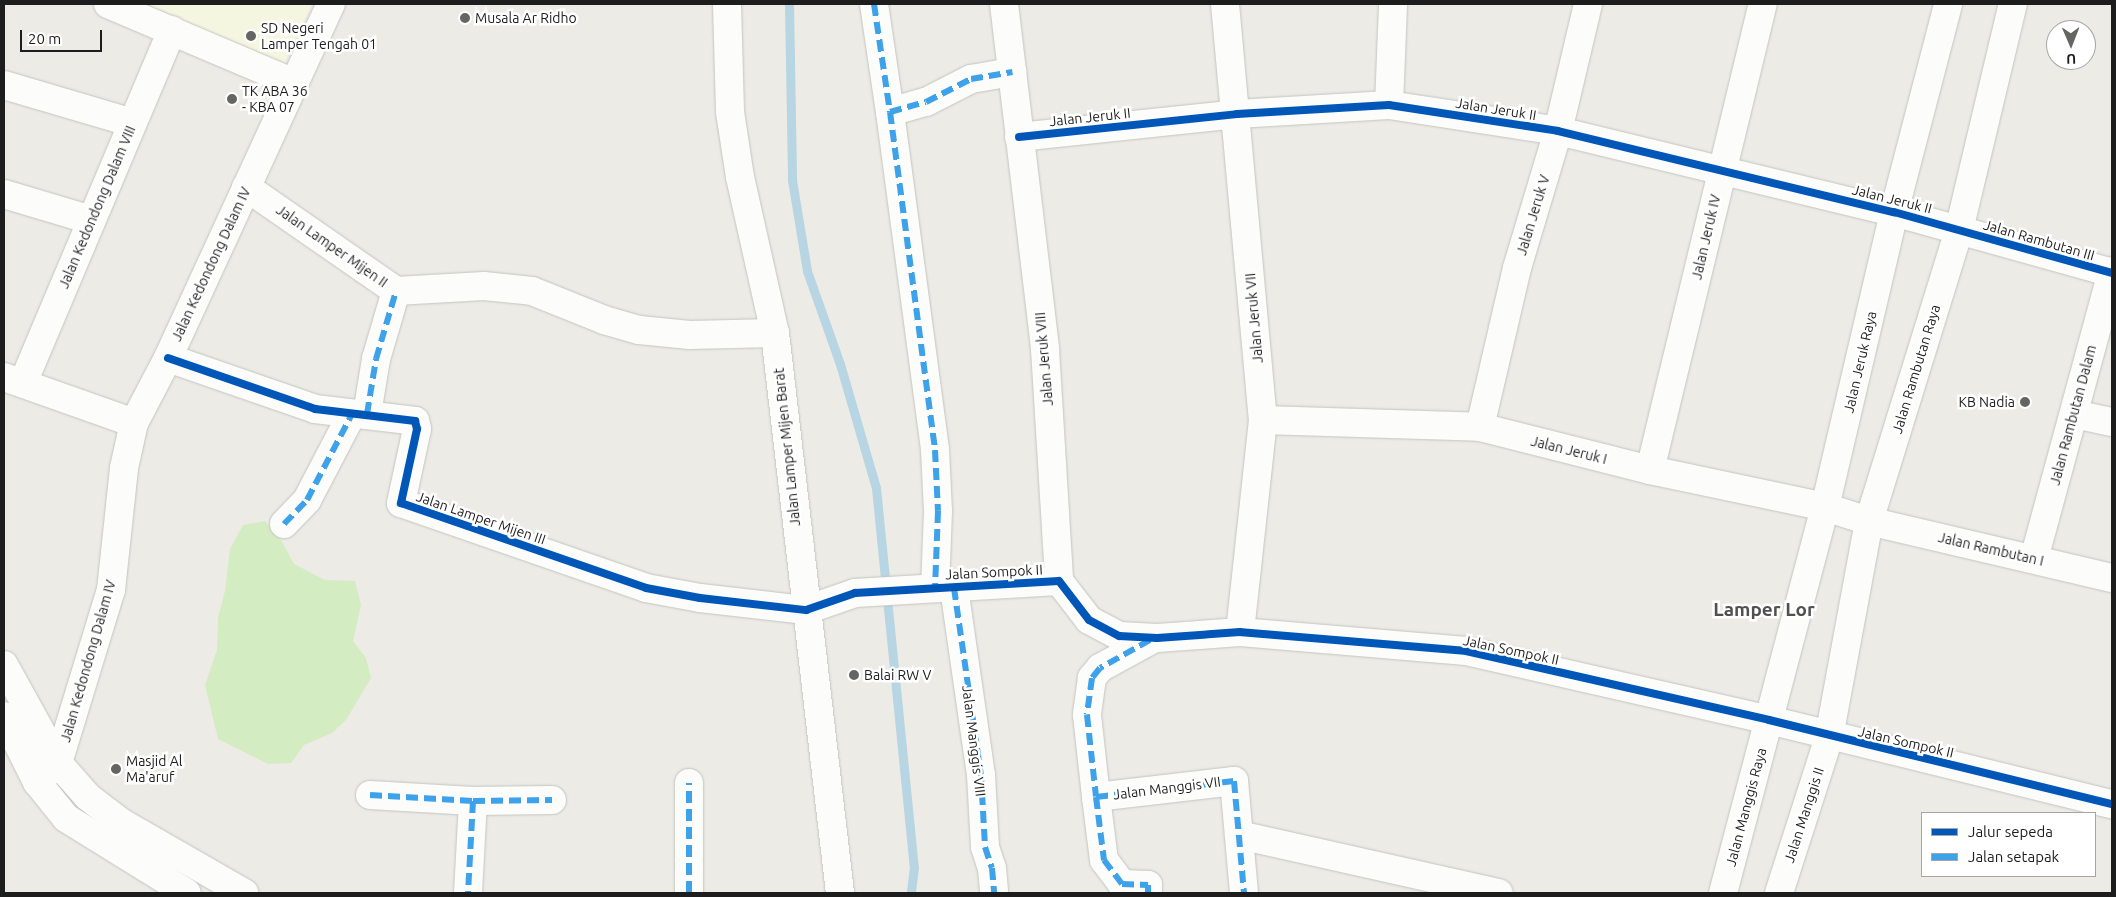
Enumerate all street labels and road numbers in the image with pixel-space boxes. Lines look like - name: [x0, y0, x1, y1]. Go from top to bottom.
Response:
- street label: Jalan Jeruk II: [1454, 94, 1538, 124]
- street label: Jalan Jeruk II: [1049, 104, 1131, 130]
- street label: Jalan Kedondong Dalam VIII: [55, 123, 139, 291]
- street label: Jalan Jeruk V: [1513, 173, 1553, 257]
- street label: Jalan Jeruk II: [1850, 181, 1934, 217]
- street label: Jalan Kedondong Dalam IV: [168, 184, 254, 344]
- street label: Jalan Jeruk IV: [1688, 193, 1724, 281]
- street label: Jalan Lamper Mijen II: [273, 201, 391, 291]
- street label: Jalan Rambutan III: [1981, 216, 2097, 264]
- street label: Jalan Jeruk VII: [1242, 272, 1266, 364]
- street label: Jalan Rambutan Raya: [1888, 302, 1944, 436]
- street label: Jalan Jeruk Raya: [1840, 309, 1880, 415]
- street label: Jalan Jeruk VIII: [1032, 311, 1056, 407]
- street label: Jalan Rambutan Dalam: [2046, 343, 2100, 487]
- street label: Jalan Lamper Mijen Barat: [770, 367, 804, 527]
- street label: Jalan Jeruk I: [1529, 432, 1609, 468]
- street label: Jalan Lamper Mijen III: [414, 488, 548, 548]
- street label: Jalan Rambutan I: [1937, 529, 2045, 569]
- street label: Jalan Sompok II: [945, 561, 1043, 583]
- street label: Jalan Kedondong Dalam IV: [57, 578, 119, 744]
- street label: Jalan Sompok II: [1462, 632, 1560, 668]
- street label: Jalan Manggis VIII: [959, 684, 989, 798]
- street label: Jalan Sompok II: [1857, 723, 1955, 761]
- street label: Jalan Manggis Raya: [1722, 746, 1770, 868]
- street label: Jalan Manggis II: [1781, 765, 1827, 865]
- street label: Jalan Manggis VII: [1112, 773, 1222, 803]

